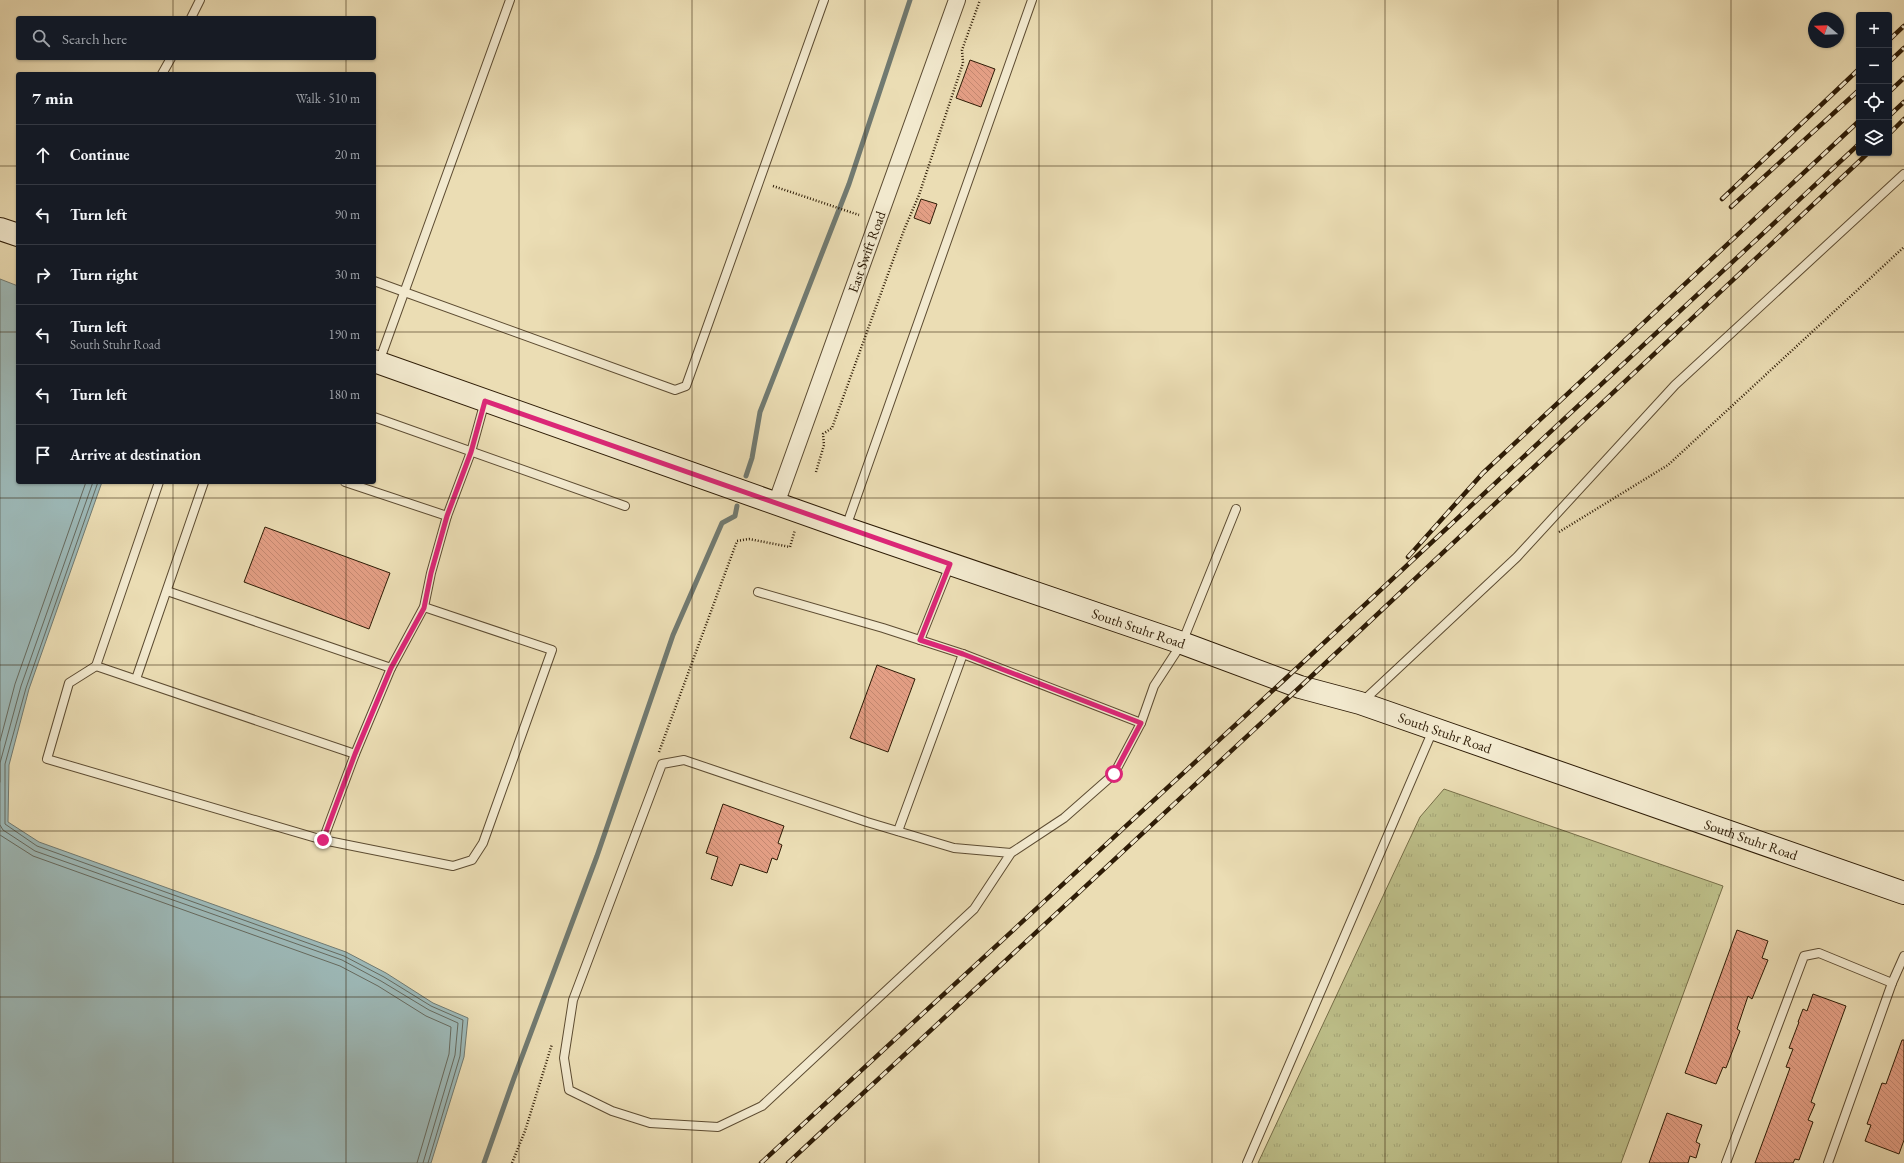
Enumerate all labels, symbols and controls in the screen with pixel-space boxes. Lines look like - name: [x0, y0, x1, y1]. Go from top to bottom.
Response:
- north arrow: [1808, 12, 1844, 48]
- map controls: [1856, 12, 1892, 156]
- button: +: [1856, 12, 1892, 48]
- search box: [16, 16, 376, 60]
- icon: search: [30, 27, 52, 49]
- text: Search here: [62, 29, 127, 48]
- button: −: [1856, 48, 1892, 84]
- button: locate: [1856, 84, 1892, 120]
- text: 7 min: [32, 87, 73, 109]
- text: Walk · 510 m: [296, 90, 360, 107]
- button: layers: [1856, 120, 1892, 156]
- icon: ahead: [32, 144, 54, 166]
- text: Continue: [70, 145, 130, 164]
- text: 20 m: [335, 146, 360, 163]
- icon: left: [32, 204, 54, 226]
- text: Turn left: [70, 205, 127, 224]
- text: 90 m: [335, 206, 360, 223]
- street label: East Swift Road: [844, 208, 890, 295]
- icon: right: [32, 264, 54, 286]
- text: Turn right: [70, 265, 138, 284]
- text: 30 m: [335, 266, 360, 283]
- text: Turn left: [70, 317, 127, 336]
- icon: left: [32, 324, 54, 346]
- text: 190 m: [329, 326, 360, 343]
- text: South Stuhr Road: [70, 336, 161, 353]
- icon: left: [32, 384, 54, 406]
- text: Turn left: [70, 385, 127, 404]
- text: 180 m: [329, 386, 360, 403]
- icon: arrive: [32, 444, 54, 466]
- text: Arrive at destination: [70, 445, 201, 464]
- street label: South Stuhr Road: [1090, 604, 1189, 653]
- street label: South Stuhr Road: [1396, 708, 1495, 758]
- route start: [1105, 765, 1123, 783]
- street label: South Stuhr Road: [1702, 815, 1801, 864]
- route end: [314, 831, 332, 849]

